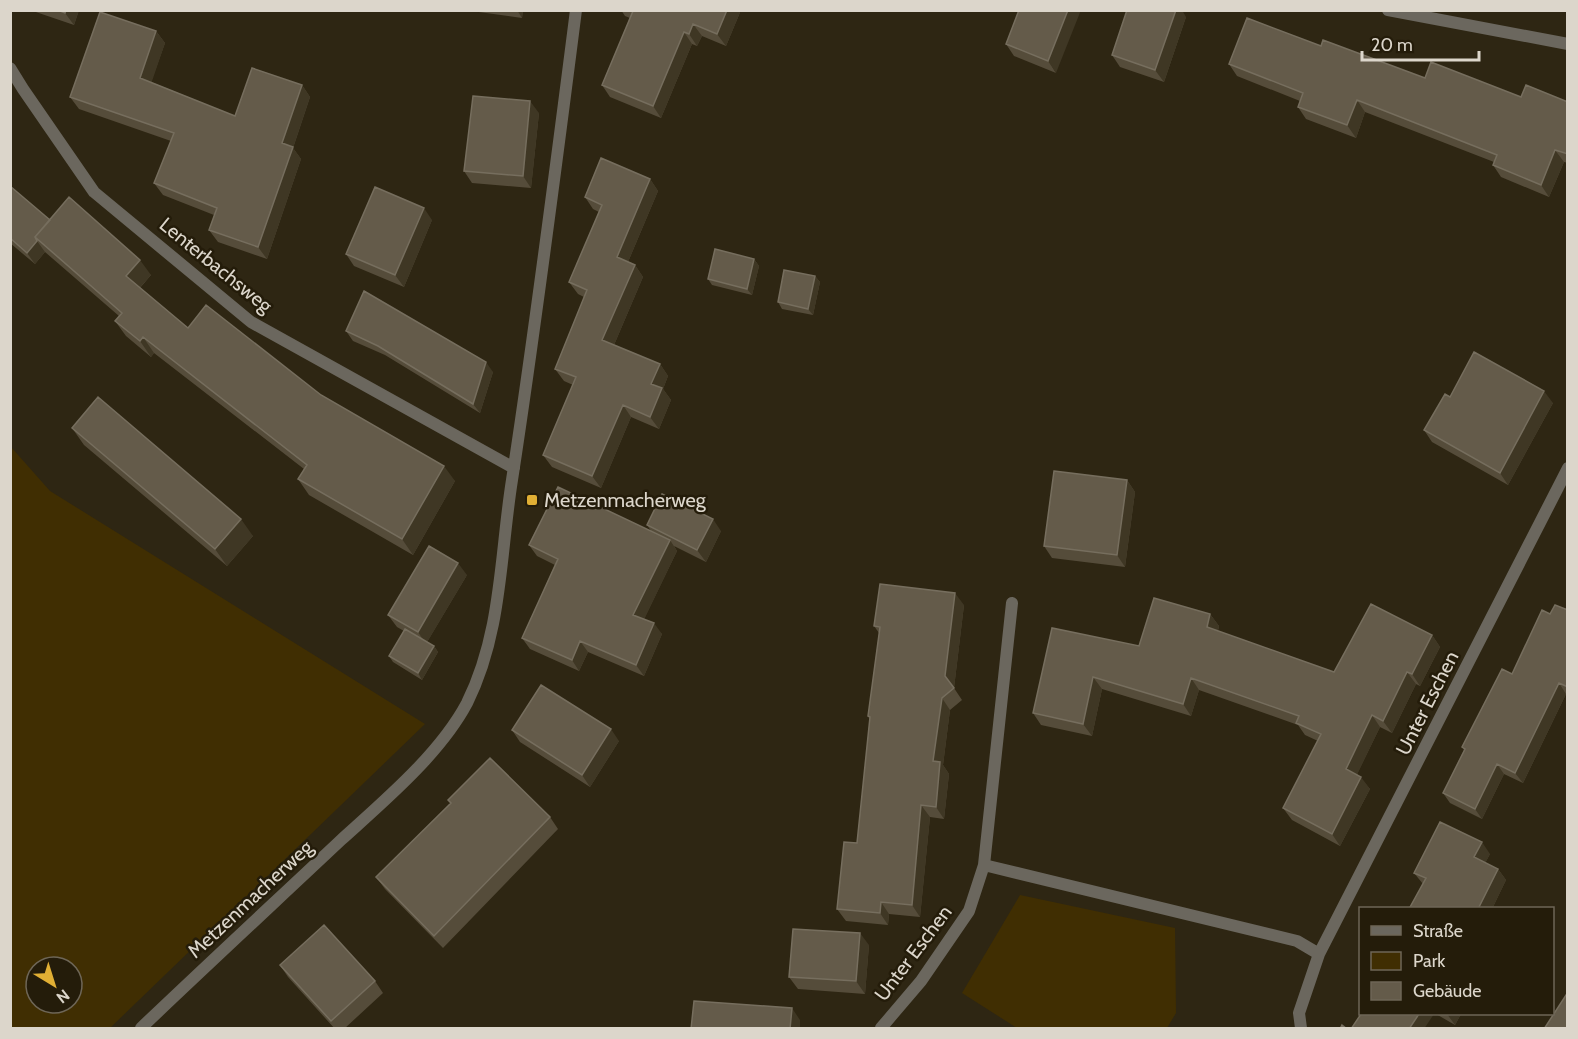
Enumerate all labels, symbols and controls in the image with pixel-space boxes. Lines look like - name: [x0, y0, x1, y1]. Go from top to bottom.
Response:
- scale bar: [1362, 24, 1479, 62]
- text: 20 m: [1371, 34, 1413, 56]
- street label: Lenterbachsweg: [155, 212, 278, 318]
- place label: Metzenmacherweg: [544, 488, 707, 512]
- marker: Metzenmacherweg: [525, 493, 539, 507]
- street label: Unter Eschen: [1391, 647, 1463, 759]
- street label: Metzenmacherweg: [183, 834, 318, 963]
- street label: Unter Eschen: [869, 900, 957, 1006]
- legend: [1359, 907, 1554, 1015]
- text: Straße: [1413, 920, 1463, 942]
- text: Park: [1413, 950, 1446, 972]
- north arrow: [24, 955, 84, 1015]
- text: Gebäude: [1413, 980, 1482, 1002]
- text: N: [53, 985, 73, 1007]

